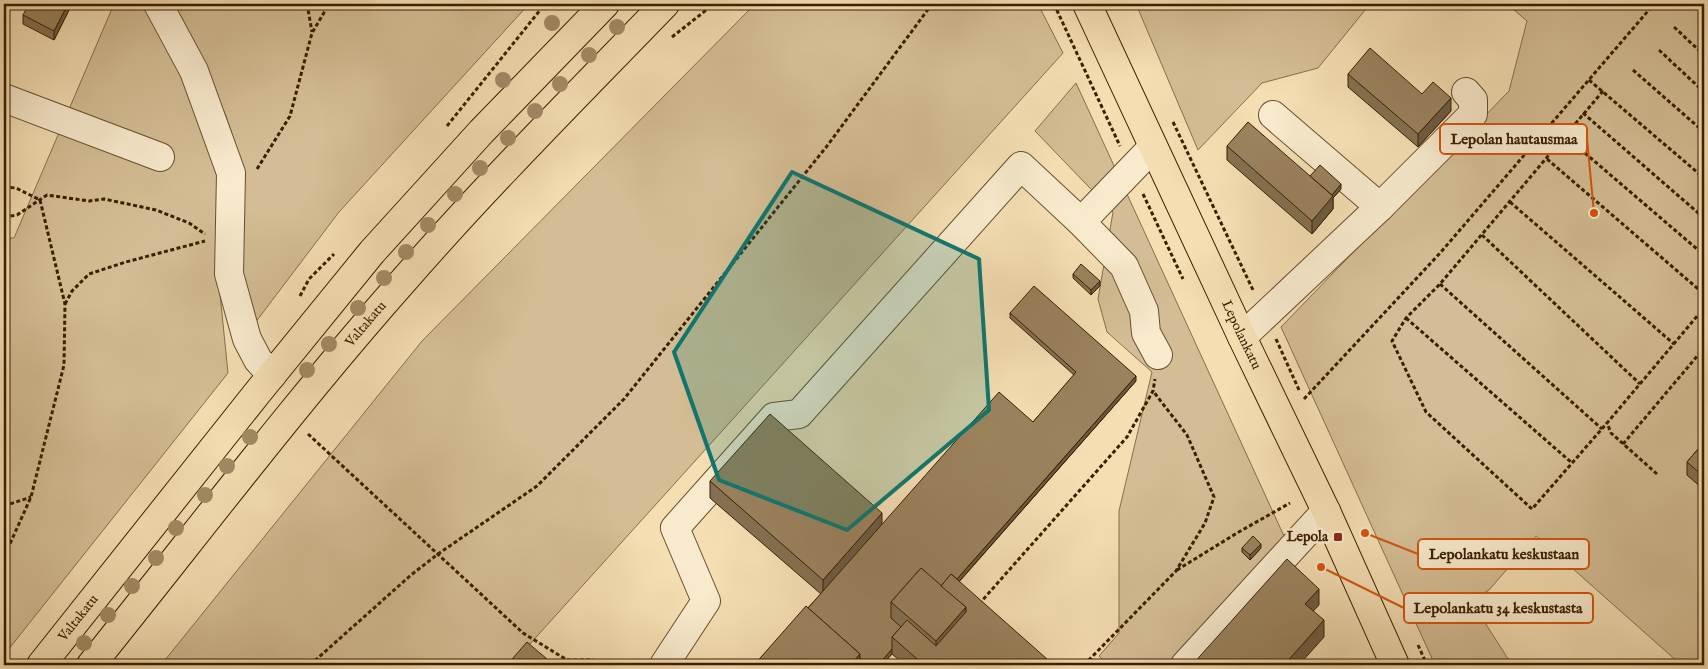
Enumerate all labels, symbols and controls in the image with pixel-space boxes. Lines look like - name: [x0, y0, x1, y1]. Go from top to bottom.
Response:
- callout: Lepolan hautausmaa: [1440, 124, 1587, 154]
- text: Lepolan hautausmaa: [1450, 130, 1578, 149]
- street label: Valtakatu: [341, 297, 390, 351]
- street label: Lepolankatu: [1217, 297, 1265, 372]
- place label: Lepola: [1287, 528, 1329, 546]
- marker: Lepola: [1332, 531, 1344, 543]
- callout: Lepolankatu keskustaan: [1418, 539, 1589, 569]
- text: Lepolankatu keskustaan: [1429, 545, 1579, 564]
- street label: Valtakatu: [54, 591, 102, 646]
- callout: Lepolankatu 34 keskustasta: [1404, 593, 1593, 623]
- text: Lepolankatu 34 keskustasta: [1413, 599, 1583, 618]

